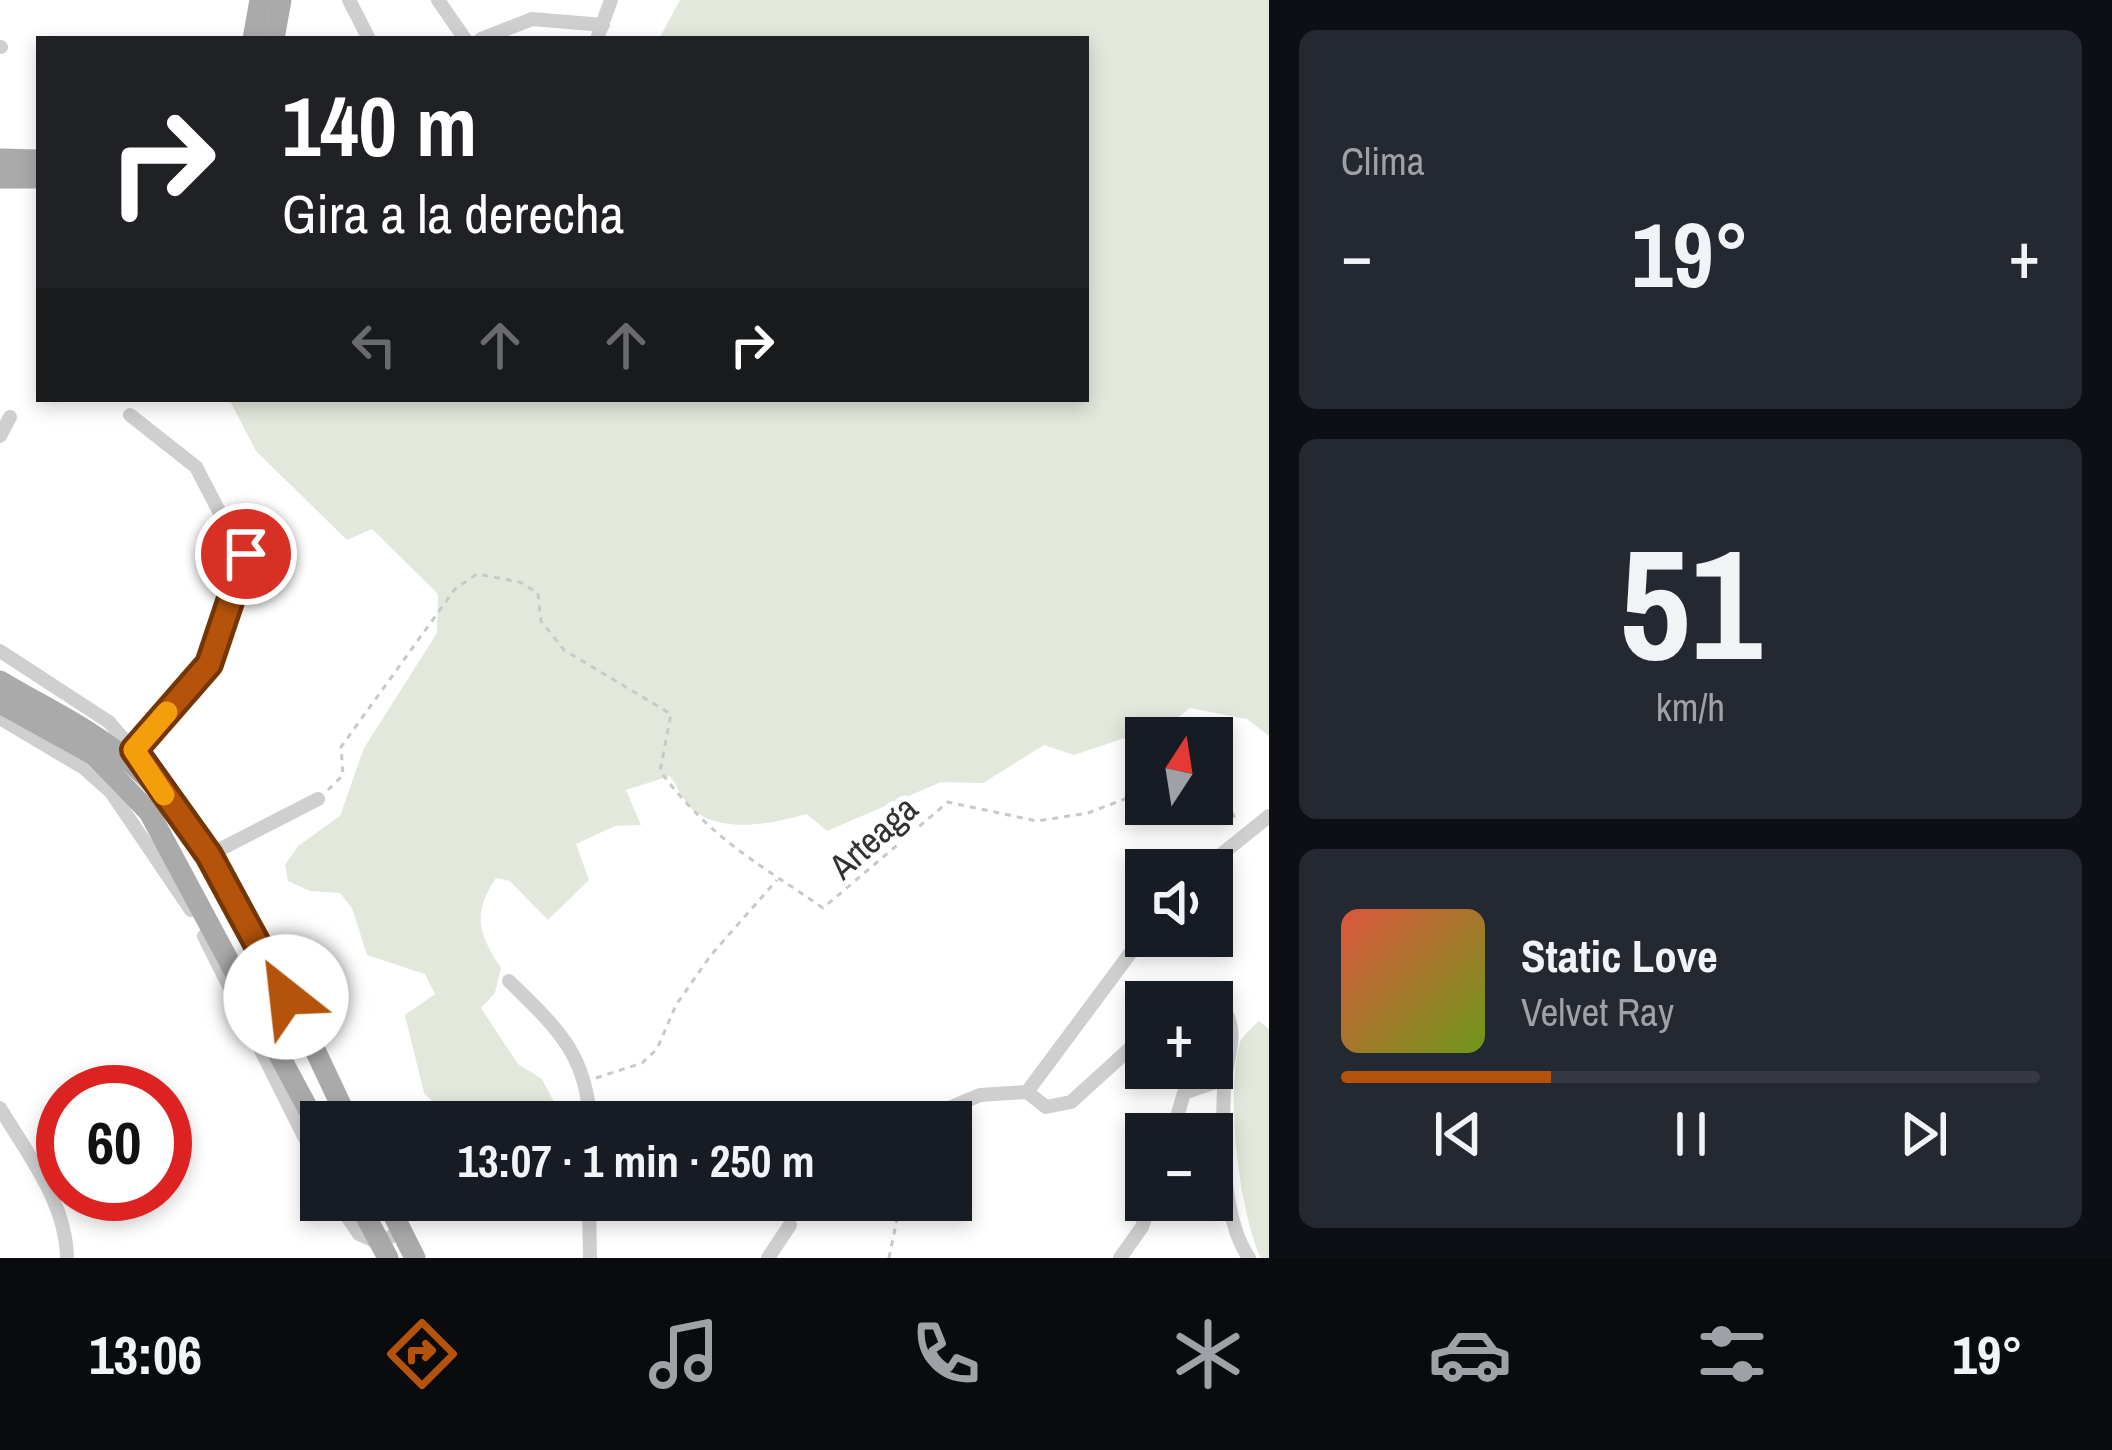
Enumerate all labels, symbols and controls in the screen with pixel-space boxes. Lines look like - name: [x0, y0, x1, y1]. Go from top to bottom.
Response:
- text: 140 m: [282, 69, 477, 182]
- icon: right: [84, 84, 240, 240]
- text: Clima: [1341, 135, 1425, 187]
- text: Gira a la derecha: [282, 177, 624, 250]
- text: 19°: [1631, 194, 1750, 315]
- text: −: [1341, 210, 1373, 299]
- text: +: [2008, 210, 2040, 299]
- icon: left: [341, 312, 407, 378]
- icon: ahead: [467, 312, 533, 378]
- icon: ahead: [593, 312, 659, 378]
- icon: right: [719, 312, 785, 378]
- text: 51: [1619, 498, 1762, 708]
- pin: [195, 503, 297, 605]
- icon: arrive: [213, 521, 279, 587]
- text: km/h: [1656, 681, 1725, 733]
- north arrow: [1125, 717, 1233, 825]
- map controls: [1125, 717, 1233, 1221]
- street label: Arteaga: [818, 785, 927, 890]
- button: sound: [1125, 849, 1233, 957]
- text: Static Love: [1521, 925, 1718, 986]
- position arrow: [223, 934, 349, 1060]
- button: +: [1125, 981, 1233, 1089]
- text: Velvet Ray: [1521, 986, 1674, 1038]
- speed limit sign: 60: [36, 1065, 192, 1221]
- icon: previous: [1425, 1101, 1491, 1167]
- icon: pause: [1658, 1101, 1724, 1167]
- icon: next: [1891, 1101, 1957, 1167]
- button: −: [1125, 1113, 1233, 1221]
- text: 13:07 · 1 min · 250 m: [458, 1130, 814, 1191]
- icon: directions: [380, 1312, 464, 1396]
- icon: music: [642, 1312, 726, 1396]
- icon: phone: [904, 1312, 988, 1396]
- icon: climate: [1166, 1312, 1250, 1396]
- icon: car: [1428, 1312, 1512, 1396]
- icon: filters: [1690, 1312, 1774, 1396]
- text: 13:06: [89, 1318, 202, 1391]
- text: 19°: [1952, 1318, 2023, 1391]

